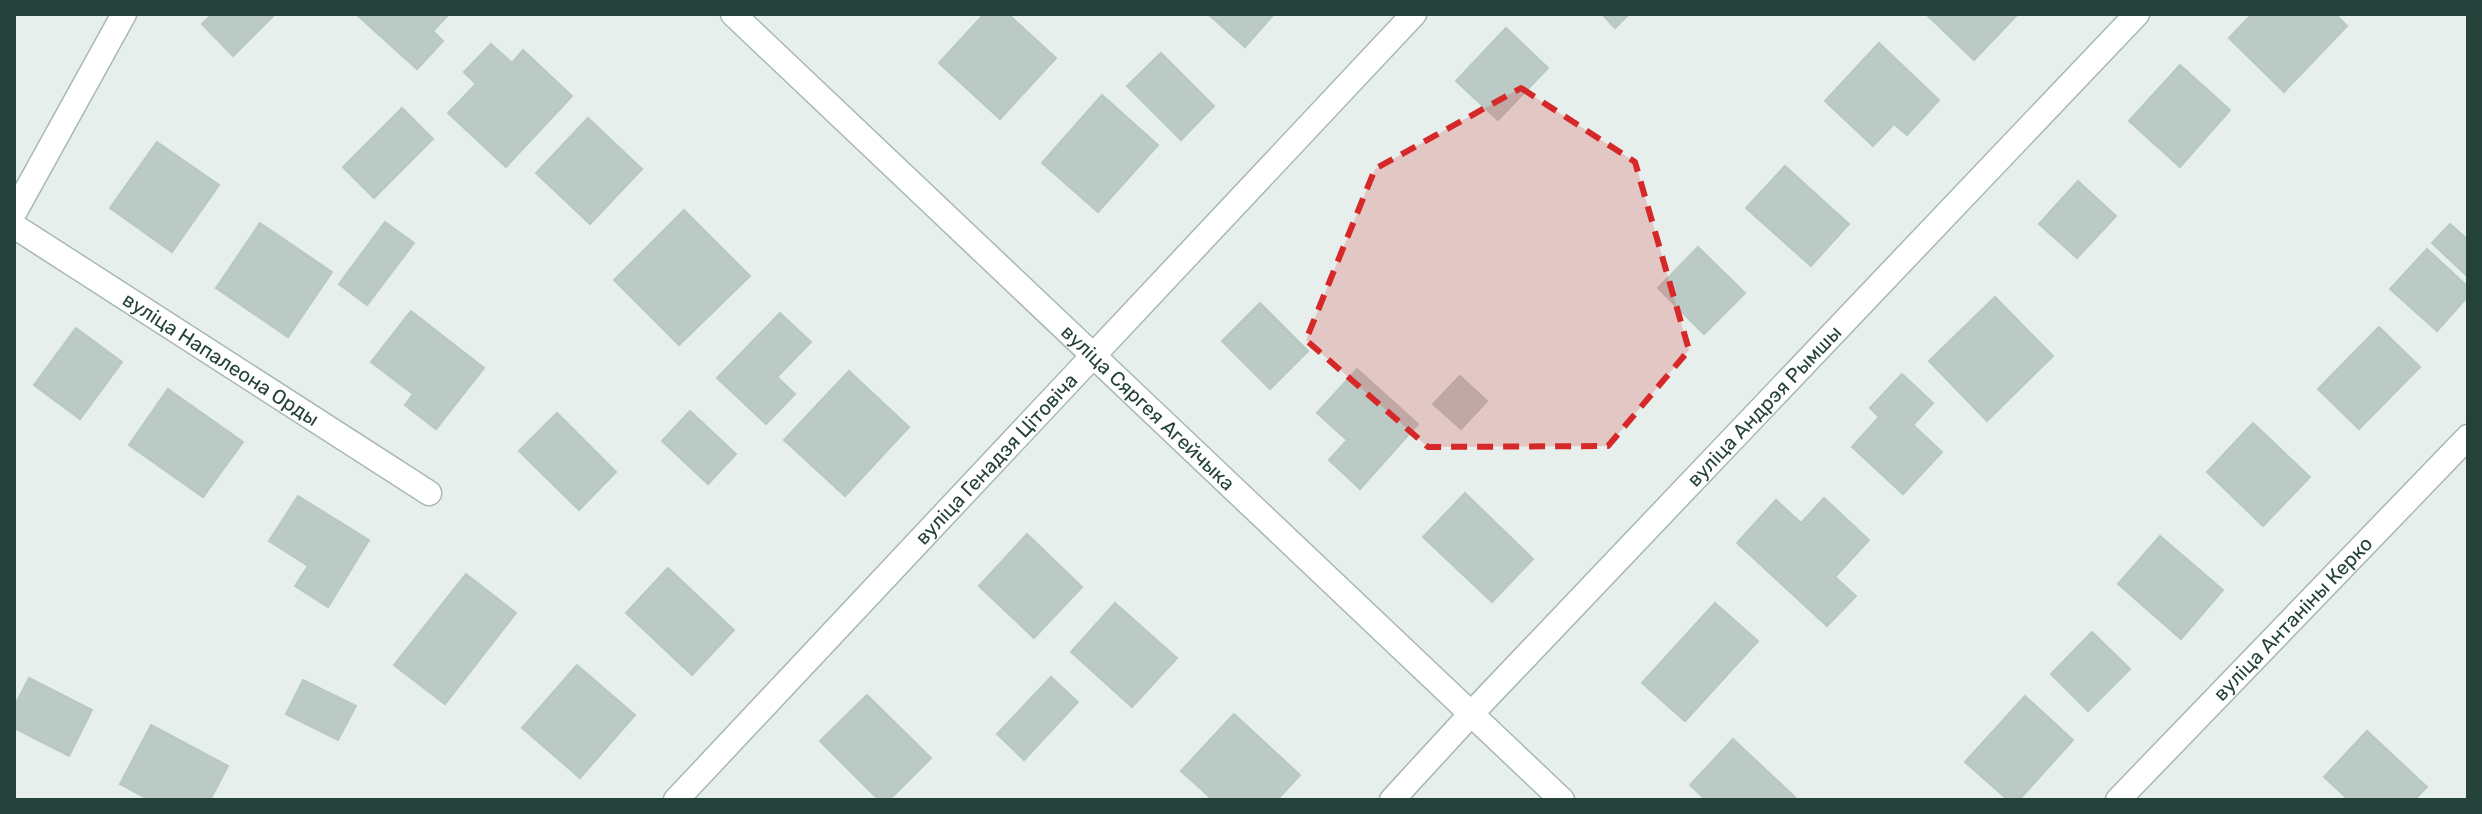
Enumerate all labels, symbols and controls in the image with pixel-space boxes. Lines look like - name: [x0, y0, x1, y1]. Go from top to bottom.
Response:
- street label: вуліца Напалеона Орды: [118, 287, 324, 431]
- street label: вуліца Сяргея Агейчыка: [1056, 320, 1240, 495]
- street label: вуліца Андрэя Рымшы: [1682, 320, 1846, 491]
- street label: вуліца Генадзя Цітовіча: [910, 368, 1083, 549]
- street label: вуліца Антаніны Керко: [2208, 532, 2377, 706]

